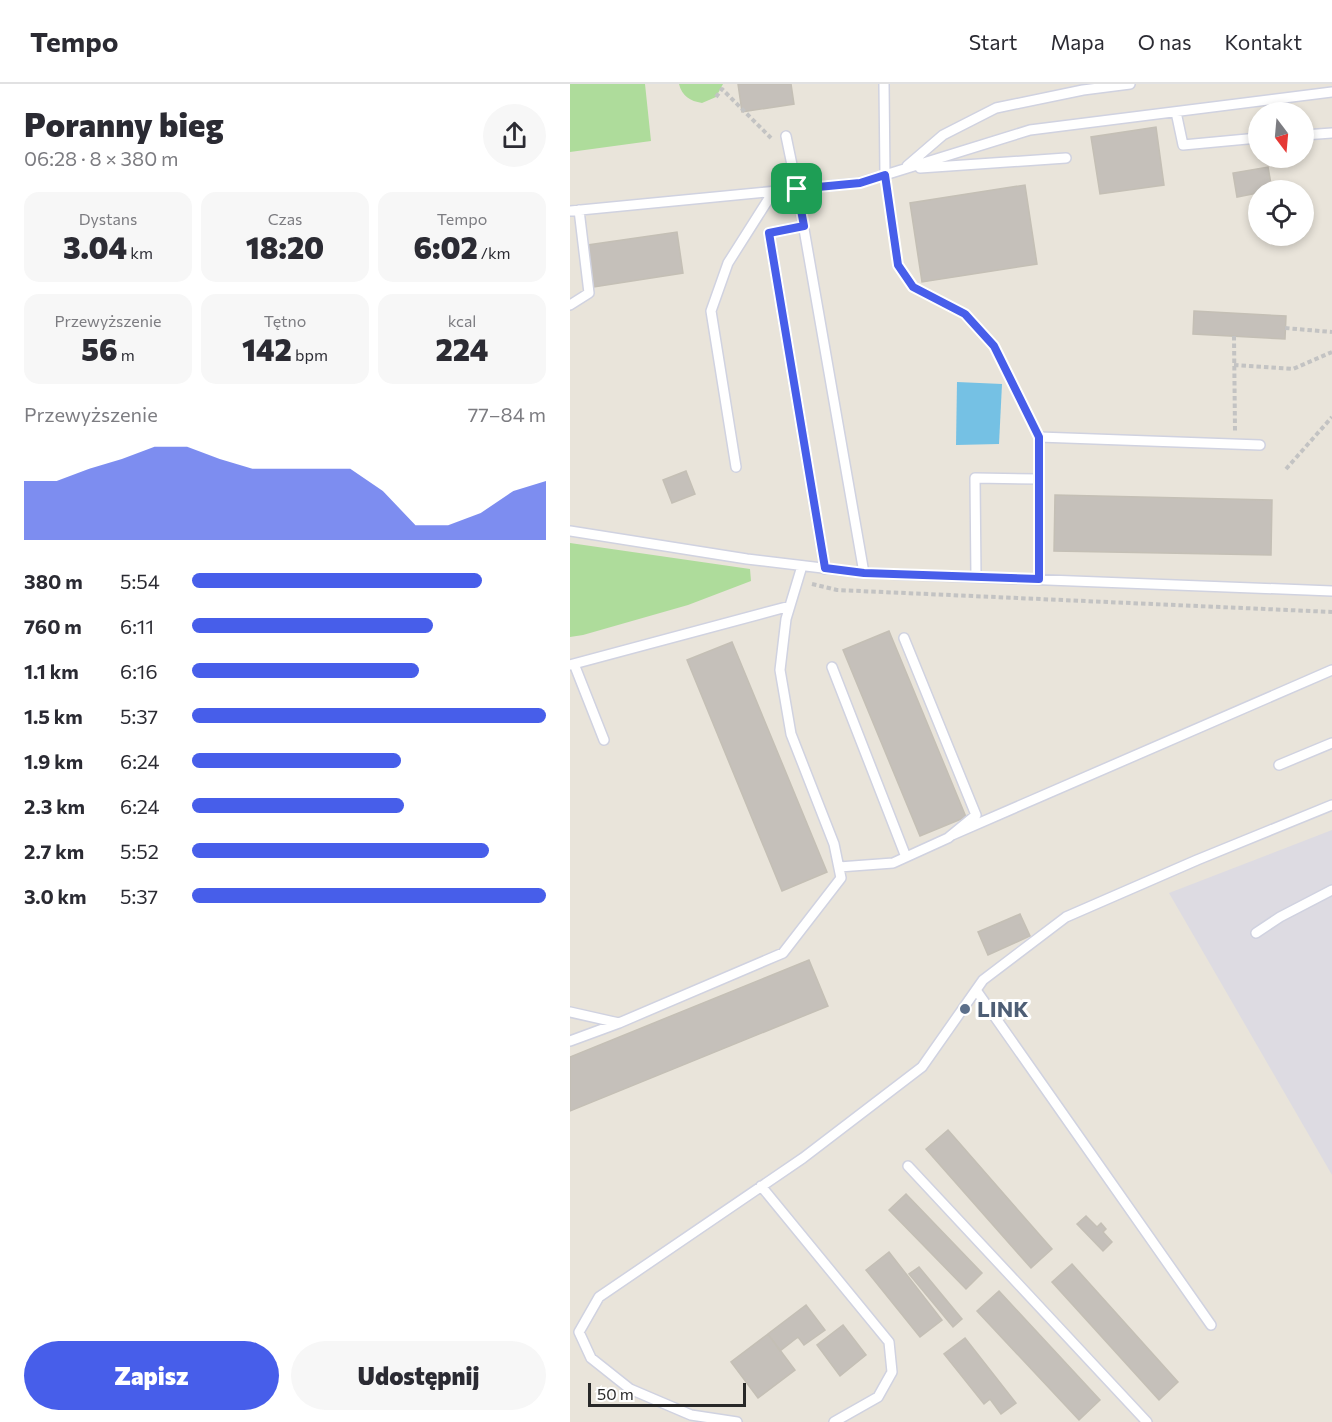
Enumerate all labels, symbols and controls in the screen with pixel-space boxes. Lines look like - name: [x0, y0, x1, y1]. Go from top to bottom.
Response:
- text: Tempo: [30, 24, 119, 58]
- text: Start: [969, 29, 1017, 54]
- text: Mapa: [1050, 29, 1105, 54]
- text: O nas: [1138, 29, 1191, 54]
- text: Kontakt: [1224, 29, 1302, 54]
- north arrow: [1248, 102, 1314, 168]
- map controls: [1248, 102, 1314, 246]
- text: Poranny bieg: [24, 103, 224, 144]
- button: share: [483, 104, 546, 167]
- text: 06:28 · 8 × 380 m: [24, 146, 178, 170]
- pin: [771, 163, 822, 214]
- icon: arrive: [780, 172, 813, 205]
- button: locate: [1248, 180, 1314, 246]
- text: Dystans: [79, 209, 137, 228]
- text: Czas: [268, 209, 302, 228]
- text: Tempo: [437, 209, 487, 228]
- text: 3.04: [63, 228, 127, 265]
- text: 18:20: [246, 228, 324, 265]
- text: 6:02: [413, 228, 478, 265]
- text: km: [127, 243, 153, 262]
- text: /km: [478, 243, 511, 262]
- text: Przewyższenie: [54, 311, 162, 330]
- text: Tętno: [264, 311, 306, 330]
- text: kcal: [448, 311, 476, 330]
- text: 56: [81, 330, 118, 367]
- text: 142: [242, 330, 292, 367]
- text: 224: [436, 330, 488, 367]
- text: m: [118, 345, 135, 364]
- text: bpm: [292, 345, 328, 364]
- text: Przewyższenie: [24, 402, 158, 426]
- text: 77–84 m: [468, 402, 546, 426]
- text: 380 m: [24, 569, 83, 593]
- text: 5:54: [120, 569, 160, 593]
- text: 760 m: [24, 614, 82, 638]
- text: 6:11: [120, 614, 154, 638]
- text: 1.1 km: [24, 659, 79, 683]
- text: 6:16: [120, 659, 158, 683]
- text: 1.5 km: [24, 704, 83, 728]
- text: 5:37: [120, 704, 158, 728]
- text: 1.9 km: [24, 749, 83, 773]
- text: 6:24: [120, 749, 160, 773]
- text: 2.3 km: [24, 794, 85, 818]
- text: 6:24: [120, 794, 160, 818]
- text: 2.7 km: [24, 839, 84, 863]
- text: 5:52: [120, 839, 159, 863]
- text: 3.0 km: [24, 884, 86, 908]
- text: 5:37: [120, 884, 158, 908]
- place label: LINK: [977, 995, 1029, 1022]
- marker: LINK: [958, 1002, 972, 1016]
- button: Zapisz: [24, 1341, 279, 1410]
- button: Udostępnij: [291, 1341, 546, 1410]
- scale bar: [588, 1380, 746, 1408]
- text: 50 m: [597, 1384, 634, 1403]

